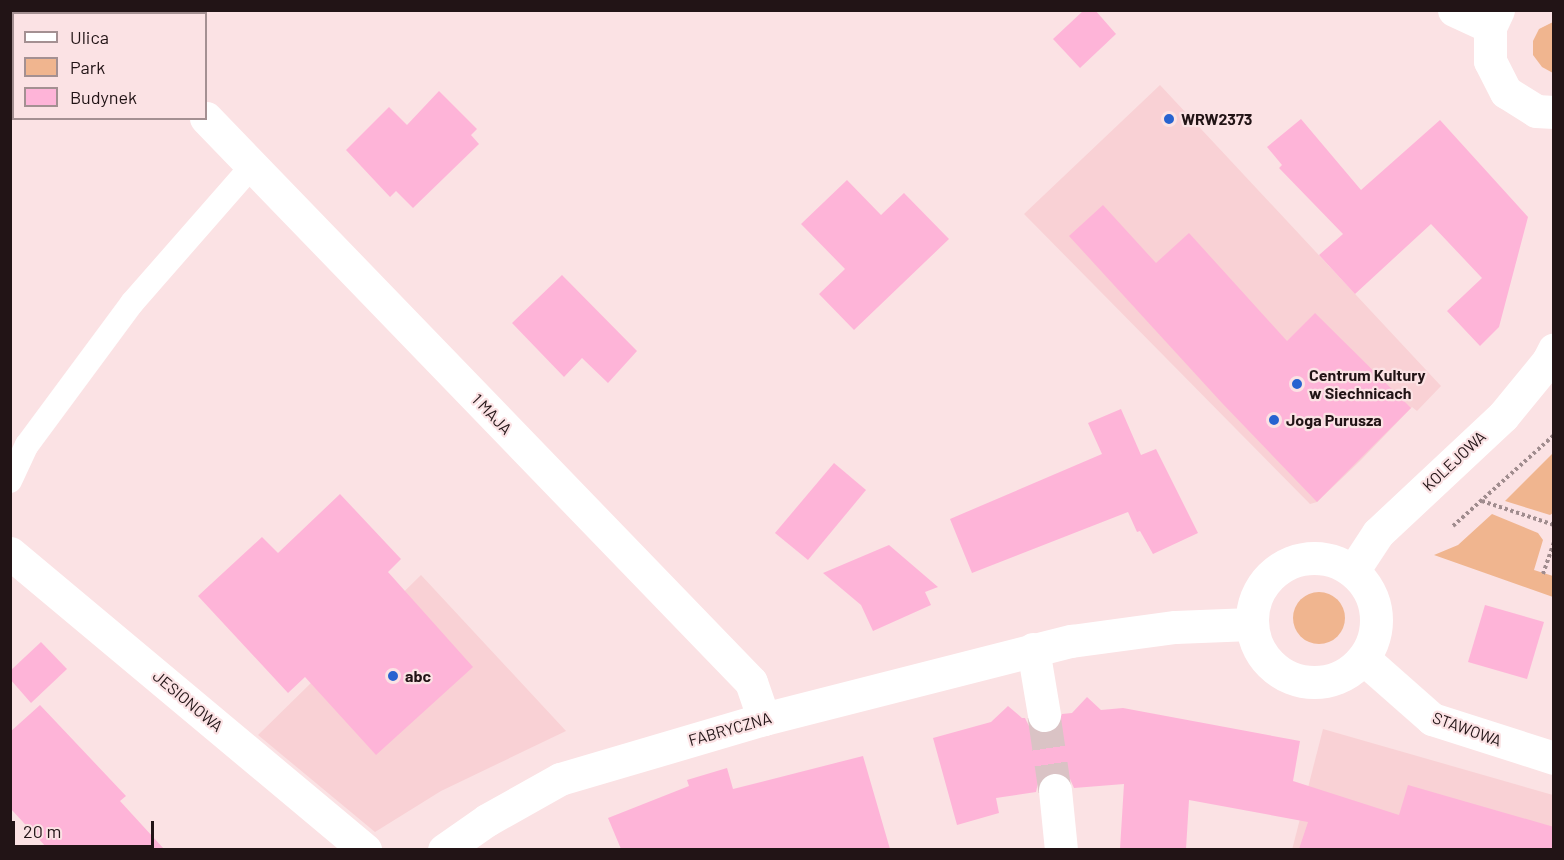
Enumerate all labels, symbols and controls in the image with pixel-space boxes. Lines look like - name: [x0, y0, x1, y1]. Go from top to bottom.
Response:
- legend: [12, 12, 207, 120]
- text: Ulica: [70, 26, 109, 48]
- text: Park: [70, 56, 105, 78]
- text: Budynek: [70, 86, 137, 108]
- place label: WRW2373: [1181, 109, 1252, 129]
- marker: WRW2373: [1162, 112, 1176, 126]
- place label: Centrum Kultury w Siechnicach: [1309, 365, 1425, 403]
- marker: Centrum Kultury w Siechnicach: [1290, 377, 1304, 391]
- street label: 1 MAJA: [468, 390, 516, 438]
- place label: Joga Purusza: [1286, 410, 1382, 430]
- marker: Joga Purusza: [1267, 413, 1281, 427]
- street label: KOLEJOWA: [1418, 427, 1490, 495]
- street label: JESIONOWA: [149, 666, 227, 736]
- place label: abc: [405, 666, 431, 686]
- marker: abc: [386, 669, 400, 683]
- street label: FABRYCZNA: [686, 708, 774, 750]
- street label: STAWOWA: [1430, 708, 1504, 750]
- scale bar: [15, 809, 158, 847]
- text: 20 m: [23, 820, 61, 842]

